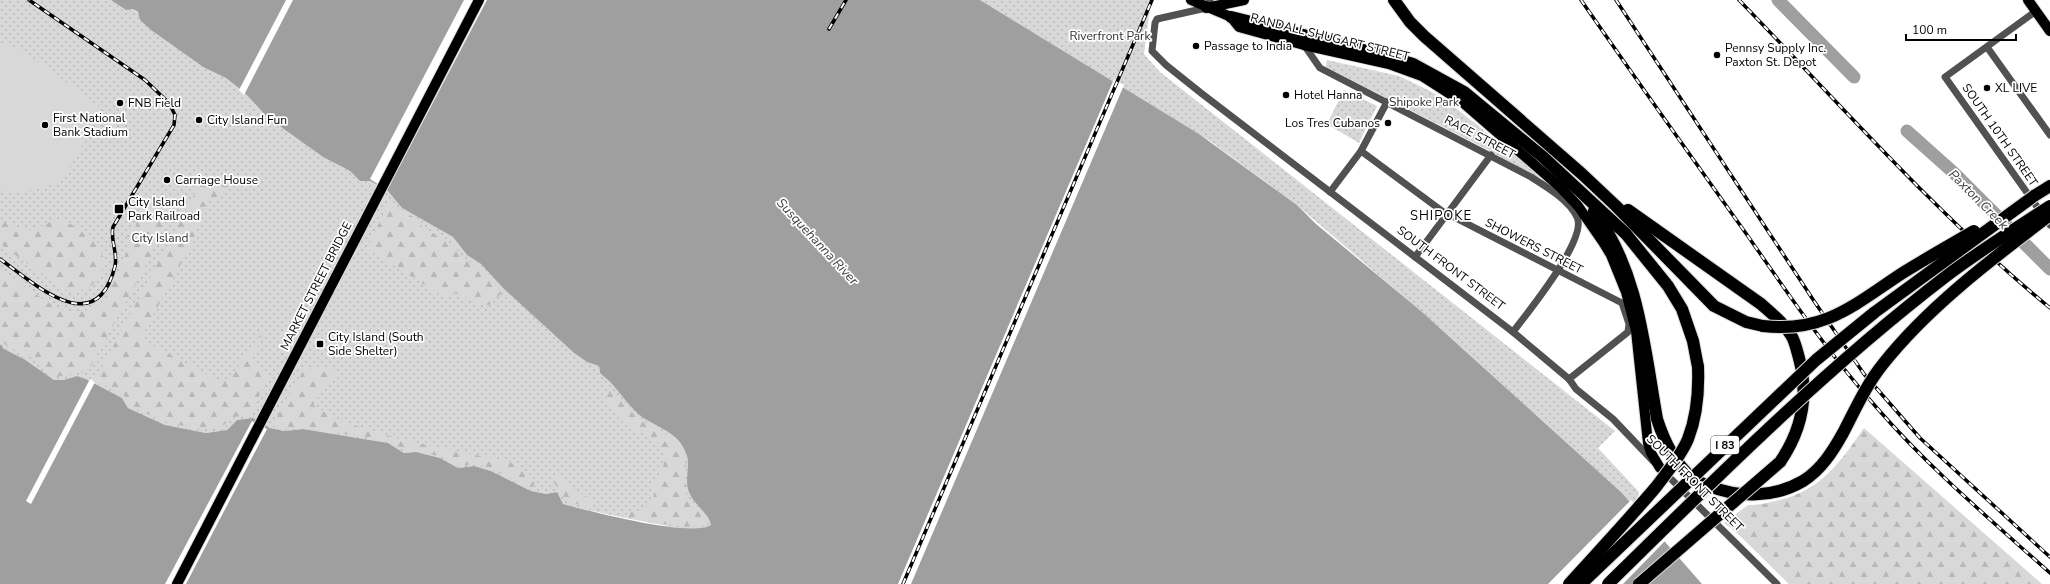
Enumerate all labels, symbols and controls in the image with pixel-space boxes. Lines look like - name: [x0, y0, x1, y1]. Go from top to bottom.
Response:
- street label: RANDALL SHUGART STREET: [1249, 9, 1412, 65]
- scale bar: [1906, 16, 2016, 42]
- text: 100 m: [1912, 22, 1947, 38]
- park label: Riverfront Park: [1070, 28, 1151, 44]
- place label: Passage to India: [1204, 38, 1292, 54]
- place label: Pennsy Supply Inc. Paxton St. Depot: [1725, 40, 1826, 70]
- marker: Passage to India: [1191, 41, 1201, 51]
- marker: Pennsy Supply Inc. Paxton St. Depot: [1712, 50, 1722, 60]
- street label: SOUTH 10TH STREET: [1958, 80, 2042, 190]
- place label: XL LIVE: [1995, 80, 2037, 96]
- marker: XL LIVE: [1982, 83, 1992, 93]
- place label: Hotel Hanna: [1294, 87, 1362, 103]
- marker: Hotel Hanna: [1281, 90, 1291, 100]
- park label: Shipoke Park: [1389, 94, 1460, 110]
- place label: FNB Field: [128, 95, 181, 111]
- marker: FNB Field: [115, 98, 125, 108]
- place label: First National Bank Stadium: [53, 110, 128, 140]
- place label: City Island Fun: [207, 112, 287, 128]
- street label: RACE STREET: [1442, 112, 1519, 163]
- marker: City Island Fun: [194, 115, 204, 125]
- place label: Los Tres Cubanos: [1285, 115, 1380, 131]
- marker: Los Tres Cubanos: [1383, 118, 1393, 128]
- marker: First National Bank Stadium: [40, 120, 50, 130]
- water label: Paxton Creek: [1944, 166, 2012, 234]
- place label: Carriage House: [175, 172, 258, 188]
- marker: Carriage House: [162, 175, 172, 185]
- place label: City Island Park Railroad: [128, 194, 200, 224]
- water label: Susquehanna River: [772, 194, 862, 289]
- marker: City Island Park Railroad: [113, 203, 125, 215]
- district label: SHIPOKE: [1410, 207, 1472, 225]
- street label: SHOWERS STREET: [1482, 214, 1586, 278]
- street label: MARKET STREET BRIDGE: [277, 219, 355, 353]
- street label: SOUTH FRONT STREET: [1394, 222, 1509, 314]
- park label: City Island: [132, 230, 188, 246]
- place label: City Island (South Side Shelter): [328, 329, 424, 359]
- marker: City Island (South Side Shelter): [315, 339, 325, 349]
- street label: SOUTH FRONT STREET: [1643, 431, 1748, 536]
- road number: I 83: [1711, 436, 1739, 454]

